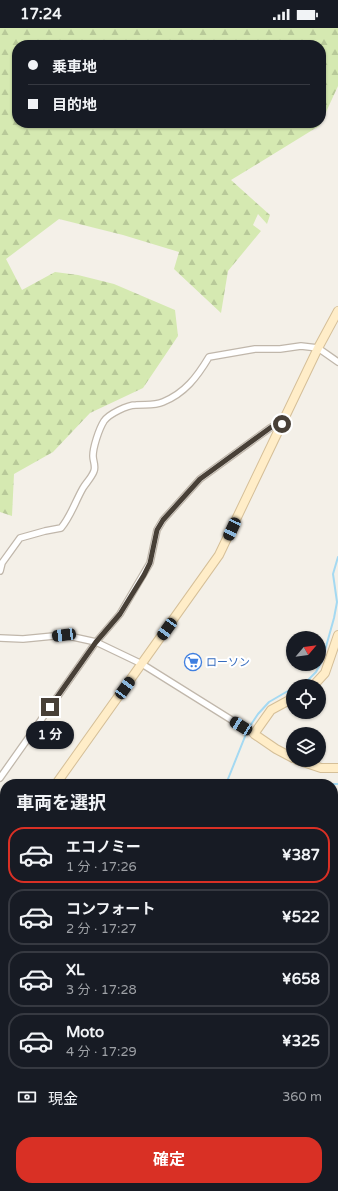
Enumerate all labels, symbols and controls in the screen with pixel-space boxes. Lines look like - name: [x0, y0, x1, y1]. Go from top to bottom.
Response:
- text: 17:24: [20, 5, 62, 23]
- text: 乗車地: [52, 58, 97, 76]
- text: 目的地: [52, 96, 97, 114]
- route start: [273, 415, 291, 433]
- car: [221, 516, 243, 542]
- car: [155, 616, 179, 642]
- car: [51, 628, 77, 642]
- north arrow: [286, 631, 326, 671]
- map controls: [286, 631, 326, 767]
- supermarket icon: ローソン: [183, 652, 203, 672]
- place label: ローソン: [206, 656, 250, 669]
- car: [113, 675, 137, 701]
- button: locate: [286, 679, 326, 719]
- route end: [41, 698, 59, 716]
- car: [228, 715, 254, 737]
- callout: 1 分: [26, 721, 74, 749]
- text: 1 分: [38, 727, 62, 743]
- button: layers: [286, 727, 326, 767]
- text: 車両を選択: [16, 792, 106, 814]
- icon: car: [18, 837, 54, 873]
- text: エコノミー: [66, 838, 141, 856]
- text: ¥387: [282, 846, 320, 864]
- text: 1 分 · 17:26: [66, 859, 137, 875]
- icon: car: [18, 899, 54, 935]
- text: コンフォート: [66, 900, 156, 918]
- text: ¥522: [282, 908, 320, 926]
- text: 2 分 · 17:27: [66, 921, 137, 937]
- icon: car: [18, 961, 54, 997]
- text: XL: [66, 961, 85, 979]
- text: ¥658: [282, 970, 320, 988]
- text: 3 分 · 17:28: [66, 982, 137, 998]
- icon: car: [18, 1023, 54, 1059]
- text: Moto: [66, 1023, 104, 1041]
- text: ¥325: [282, 1032, 320, 1050]
- text: 4 分 · 17:29: [66, 1044, 137, 1060]
- icon: cash: [16, 1086, 38, 1108]
- text: 360 m: [282, 1089, 322, 1105]
- text: 現金: [48, 1090, 78, 1108]
- button: 確定: [16, 1137, 322, 1183]

